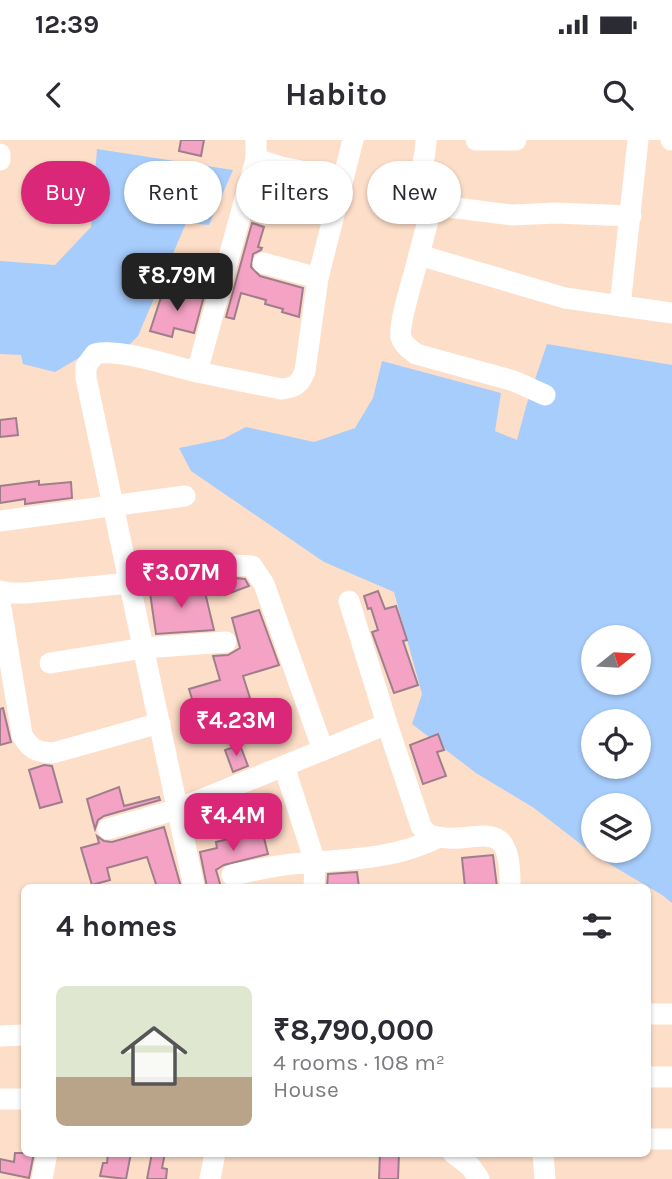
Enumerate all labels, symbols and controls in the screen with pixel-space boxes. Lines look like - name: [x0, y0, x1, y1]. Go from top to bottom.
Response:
- text: 12:39: [35, 9, 99, 40]
- icon: back: [35, 76, 73, 114]
- text: Habito: [285, 76, 387, 113]
- icon: search: [599, 76, 637, 114]
- chip: Buy: [21, 161, 110, 224]
- chip: Rent: [124, 161, 222, 224]
- chip: Filters: [236, 161, 353, 224]
- chip: New: [367, 161, 461, 224]
- pin: ₹8.79M: [120, 254, 234, 313]
- text: ₹8.79M: [138, 262, 216, 289]
- pin: ₹3.07M: [124, 550, 238, 610]
- text: ₹3.07M: [142, 559, 220, 586]
- north arrow: [581, 625, 651, 695]
- map controls: [581, 625, 651, 863]
- pin: ₹4.23M: [179, 698, 293, 758]
- text: ₹4.23M: [196, 707, 276, 734]
- button: locate: [581, 709, 651, 779]
- button: layers: [581, 793, 651, 863]
- pin: ₹4.4M: [184, 794, 282, 853]
- text: ₹4.4M: [200, 802, 266, 829]
- icon: filters: [578, 907, 616, 945]
- text: 4 homes: [56, 908, 177, 944]
- text: ₹8,790,000: [273, 1012, 434, 1048]
- icon: home: [112, 1014, 196, 1098]
- text: 4 rooms · 108 m²: [273, 1049, 445, 1076]
- text: House: [273, 1076, 339, 1103]

